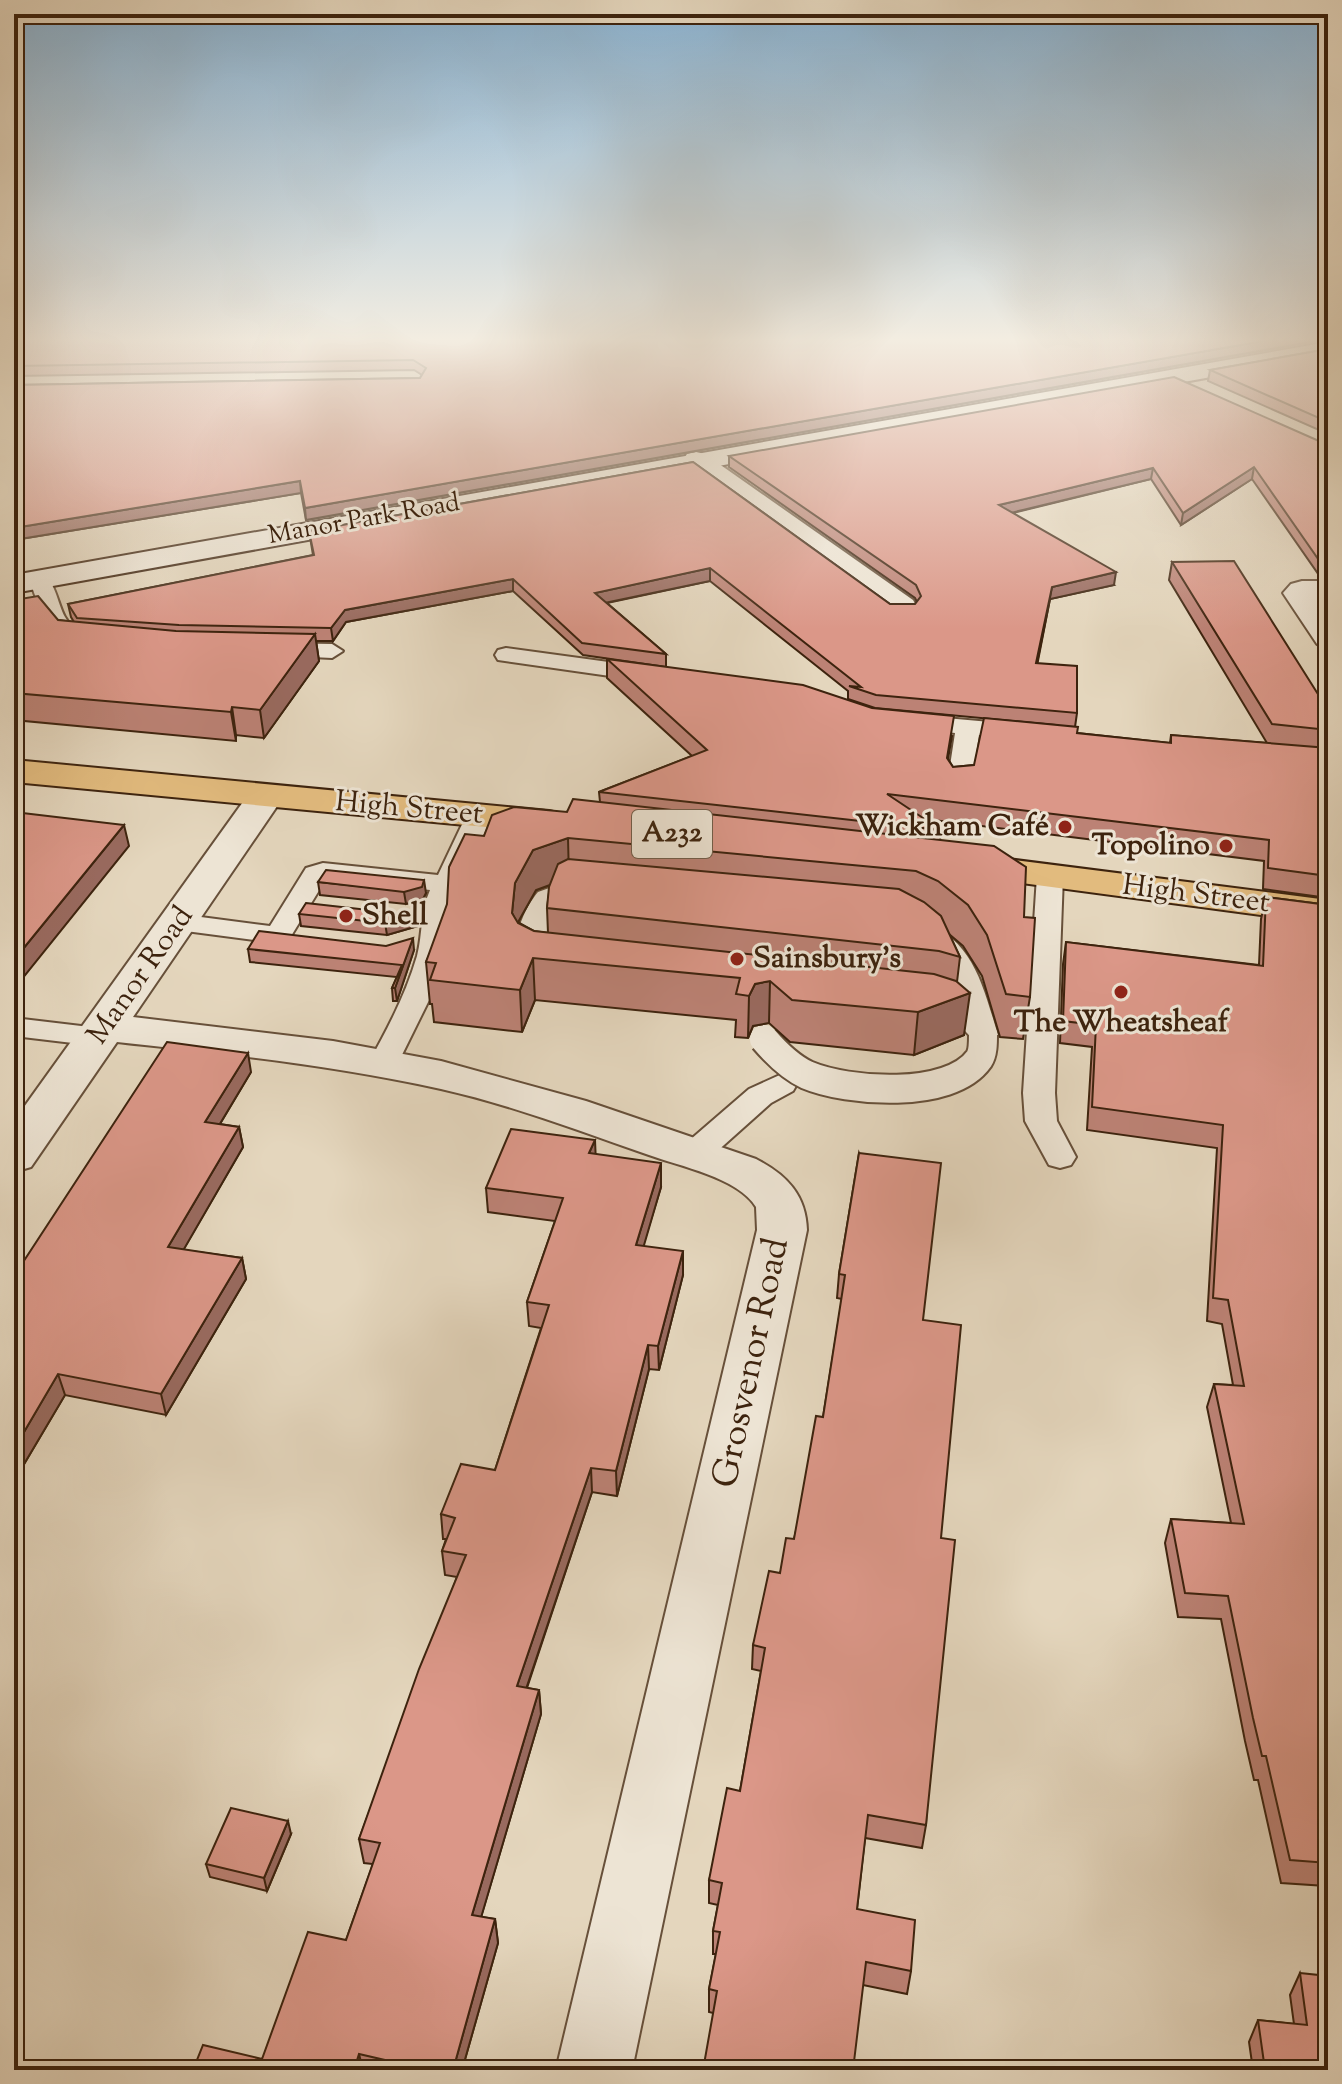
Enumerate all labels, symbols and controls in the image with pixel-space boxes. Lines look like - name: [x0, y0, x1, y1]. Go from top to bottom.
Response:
- street label: Manor Park Road: [265, 485, 463, 555]
- street label: High Street: [333, 781, 485, 837]
- place label: Wickham Café: [855, 806, 1049, 849]
- road number: A232: [632, 810, 712, 858]
- marker: Wickham Café: [1056, 818, 1074, 836]
- place label: Topolino: [1092, 825, 1210, 868]
- marker: Topolino: [1217, 837, 1235, 855]
- street label: High Street: [1120, 865, 1272, 925]
- place label: Shell: [362, 895, 428, 938]
- street label: Manor Road: [77, 898, 205, 1054]
- marker: Shell: [337, 907, 355, 925]
- place label: Sainsbury's: [753, 938, 901, 981]
- marker: Sainsbury's: [728, 950, 746, 968]
- marker: The Wheatsheaf: [1112, 983, 1130, 1001]
- place label: The Wheatsheaf: [1014, 1002, 1230, 1045]
- street label: Grosvenor Road: [700, 1233, 804, 1493]

